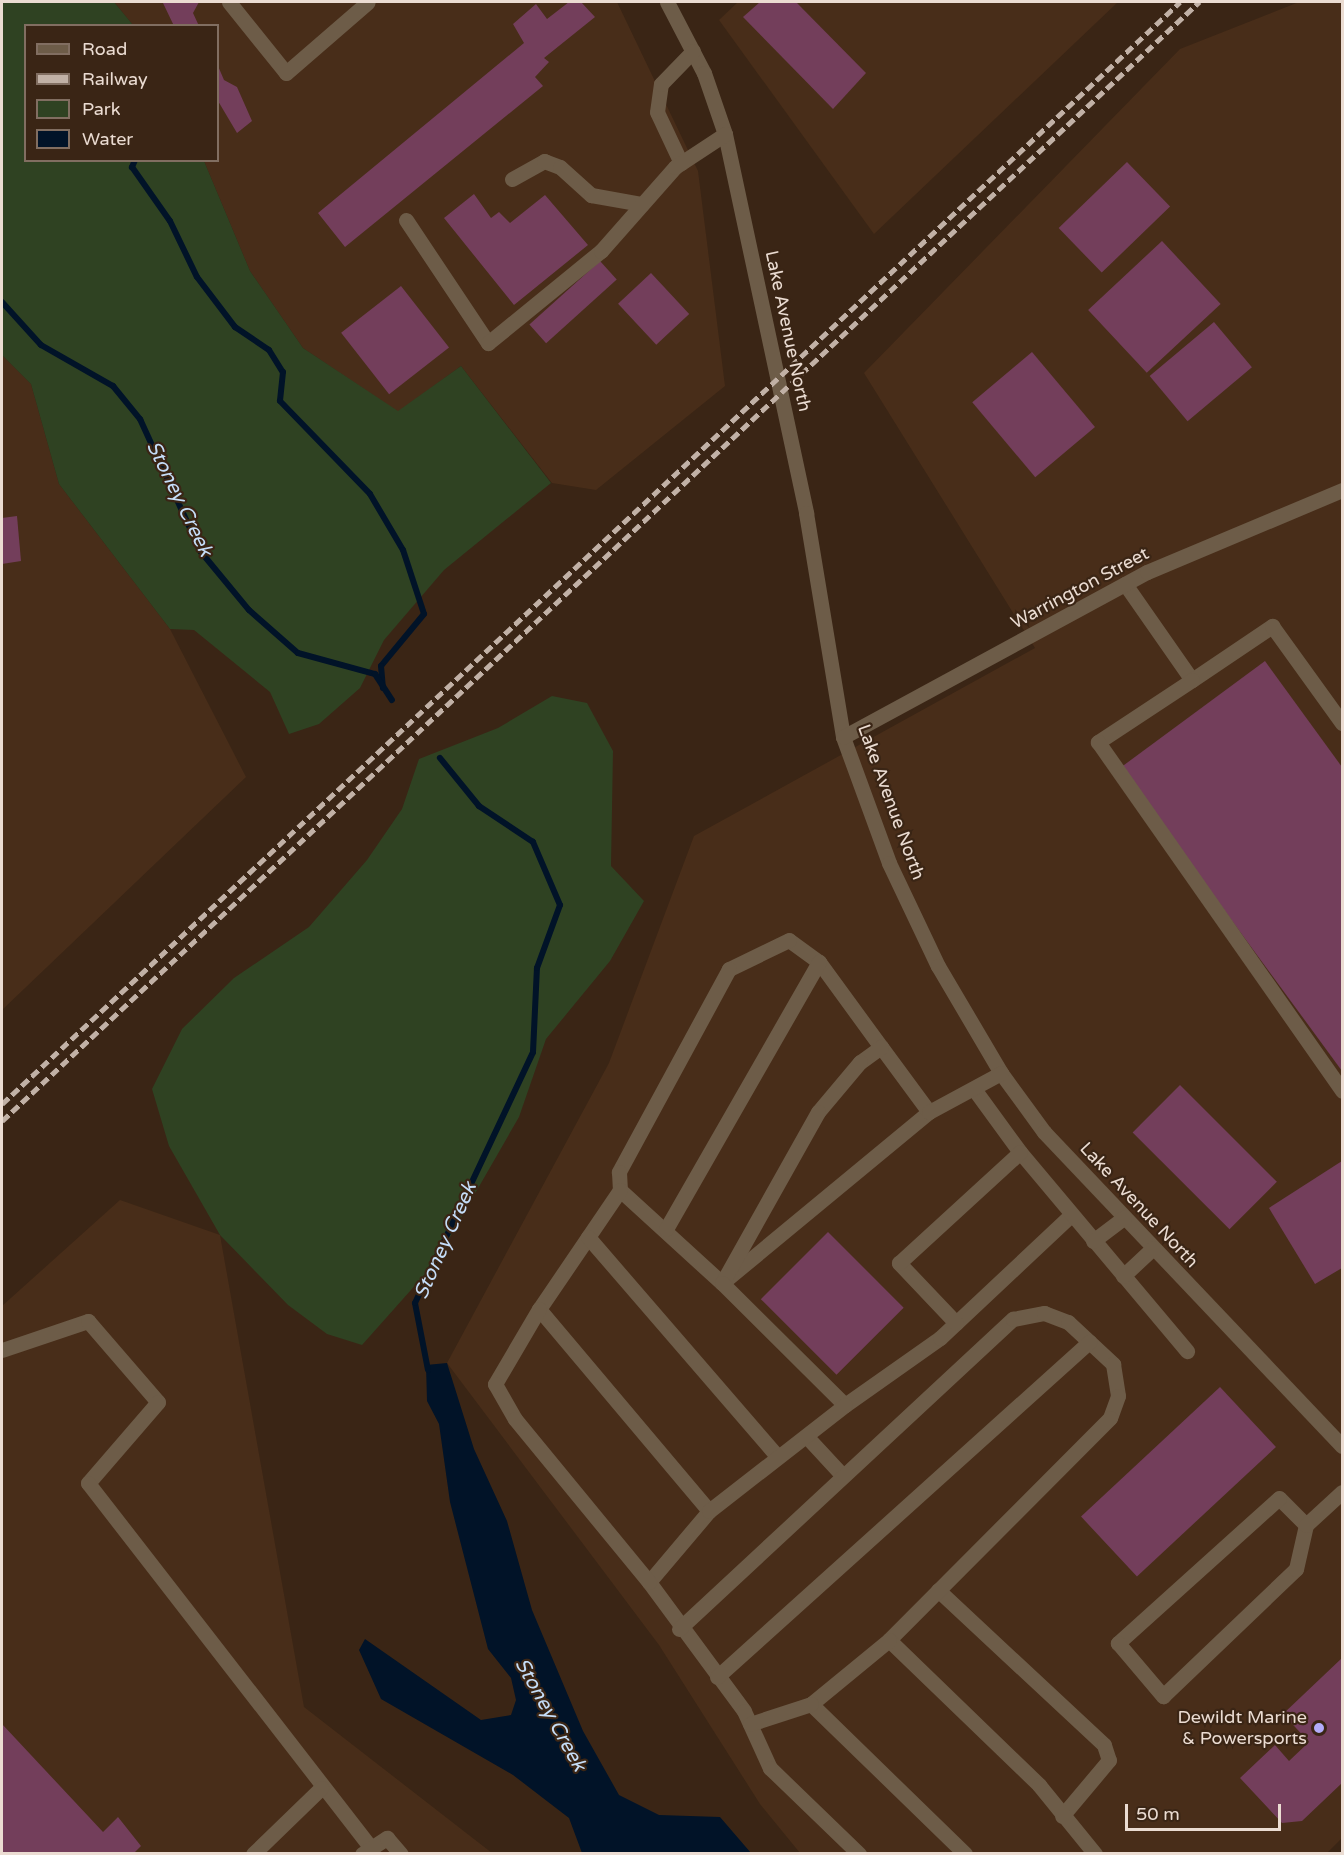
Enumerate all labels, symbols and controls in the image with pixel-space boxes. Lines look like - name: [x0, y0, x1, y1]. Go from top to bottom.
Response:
- legend: [24, 24, 219, 162]
- text: Road: [82, 38, 127, 60]
- text: Railway: [82, 68, 148, 90]
- text: Park: [82, 98, 120, 120]
- text: Water: [82, 128, 133, 150]
- street label: Lake Avenue North: [760, 249, 816, 413]
- water label: Stoney Creek: [141, 437, 217, 561]
- street label: Warrington Street: [1007, 543, 1153, 633]
- street label: Lake Avenue North: [853, 721, 929, 883]
- street label: Lake Avenue North: [1075, 1138, 1203, 1272]
- water label: Stoney Creek: [410, 1179, 482, 1303]
- water label: Stoney Creek: [509, 1654, 591, 1776]
- place label: Dewildt Marine & Powersports: [1178, 1707, 1307, 1750]
- marker: Dewildt Marine & Powersports: [1312, 1721, 1326, 1735]
- scale bar: [1128, 1792, 1284, 1830]
- text: 50 m: [1136, 1803, 1180, 1825]

